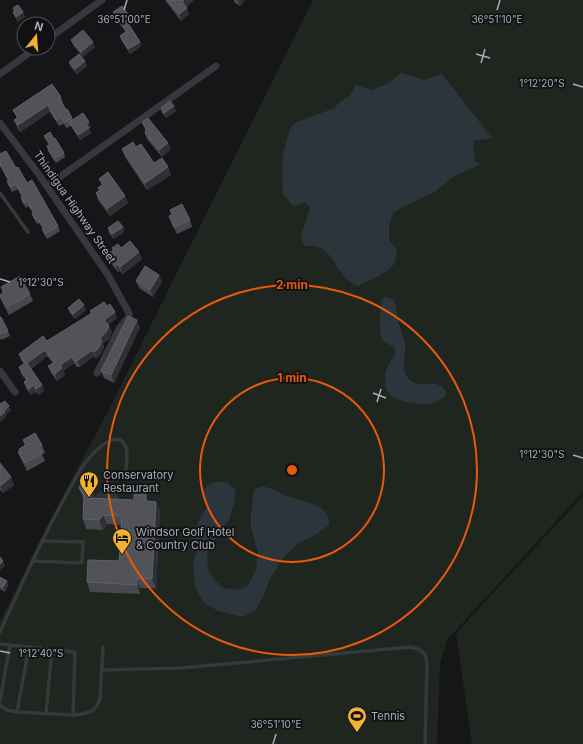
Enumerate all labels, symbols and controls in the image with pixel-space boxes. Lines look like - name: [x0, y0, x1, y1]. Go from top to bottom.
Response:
- text: 36°51'00"E: [97, 13, 151, 25]
- text: 36°51'10"E: [471, 13, 523, 25]
- north arrow: [16, 16, 56, 56]
- text: N: [33, 19, 45, 34]
- text: 1°12'20"S: [519, 77, 565, 89]
- street label: Thindigua Highway Street: [31, 148, 119, 266]
- text: 1°12'30"S: [18, 276, 64, 288]
- text: 2 min: [276, 277, 308, 292]
- text: 1 min: [277, 370, 307, 385]
- text: 1°12'30"S: [519, 448, 565, 460]
- centre of rings: [285, 463, 299, 477]
- place label: Conservatory Restaurant: [103, 468, 174, 495]
- restaurant icon: Conservatory Restaurant: [78, 470, 100, 498]
- place label: Windsor Golf Hotel & Country Club: [136, 525, 234, 552]
- hotel icon: Windsor Golf Hotel & Country Club: [111, 527, 133, 555]
- text: 1°12'40"S: [18, 647, 64, 659]
- sports icon: Tennis: [346, 705, 368, 733]
- place label: Tennis: [371, 709, 405, 723]
- text: 36°51'10"E: [250, 718, 302, 730]

